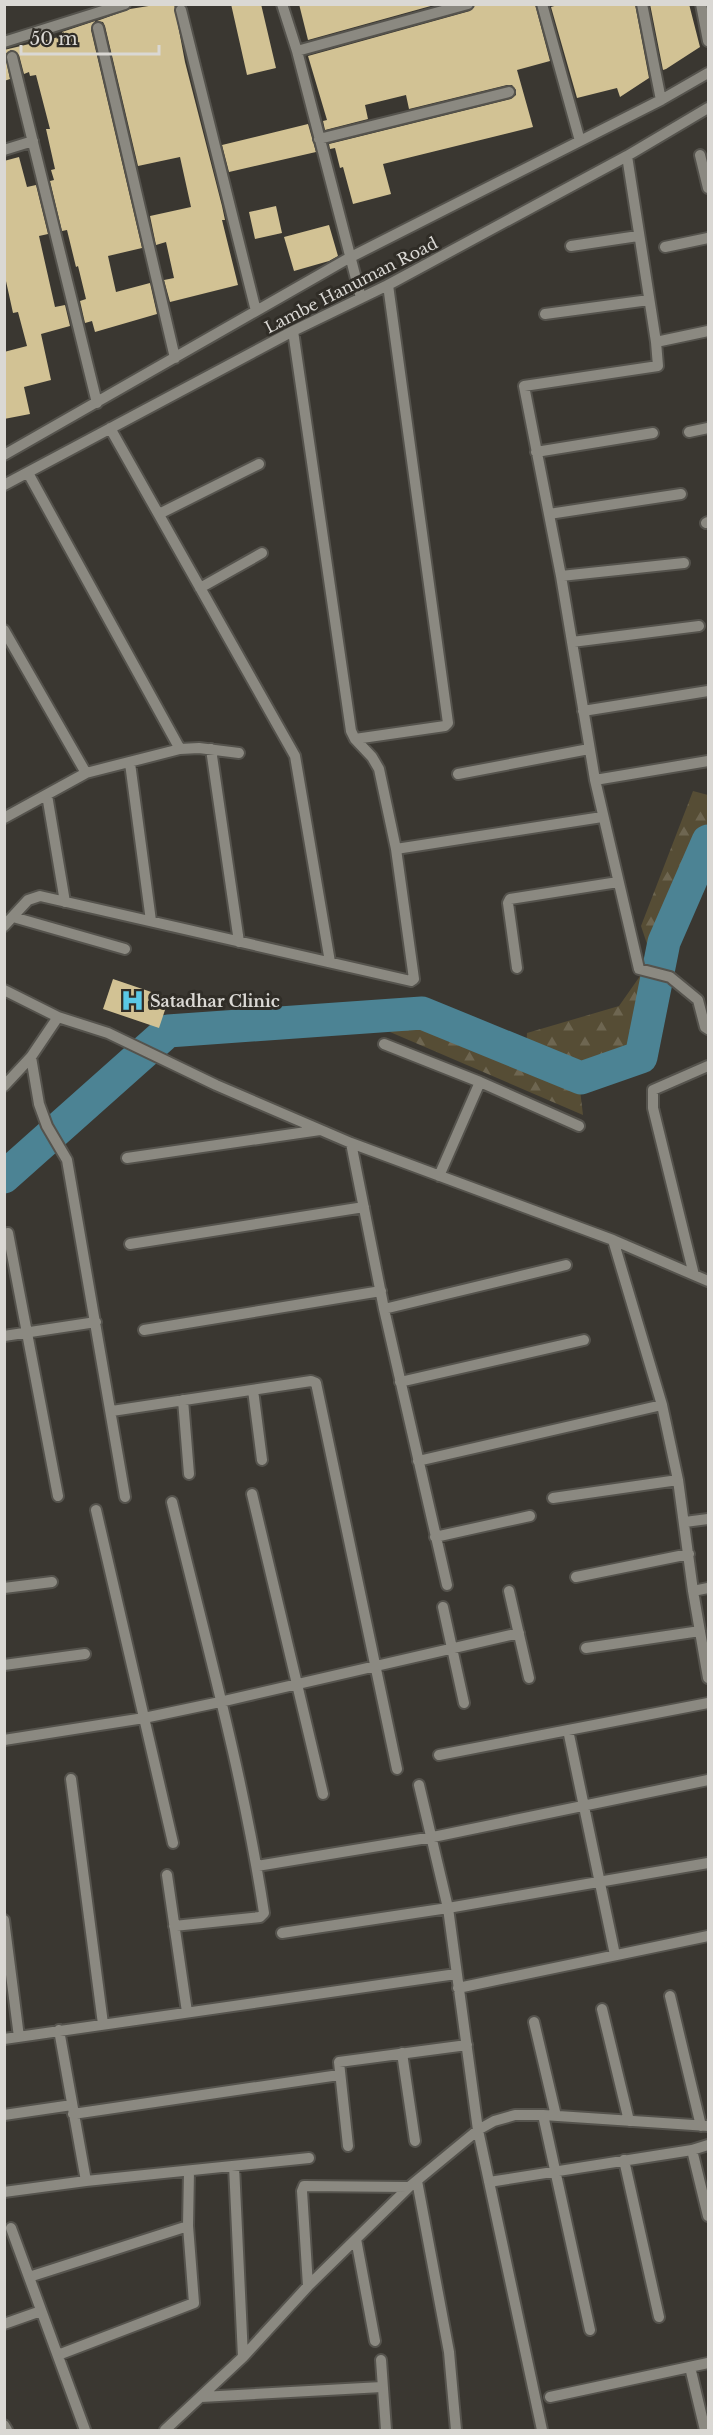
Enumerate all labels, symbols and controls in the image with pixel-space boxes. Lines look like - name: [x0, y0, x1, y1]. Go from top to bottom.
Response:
- scale bar: [21, 18, 159, 56]
- text: 50 m: [30, 28, 78, 50]
- street label: Lambe Hanuman Road: [261, 233, 441, 337]
- hospital icon: Satadhar Clinic: [119, 988, 145, 1014]
- place label: Satadhar Clinic: [150, 991, 280, 1011]

